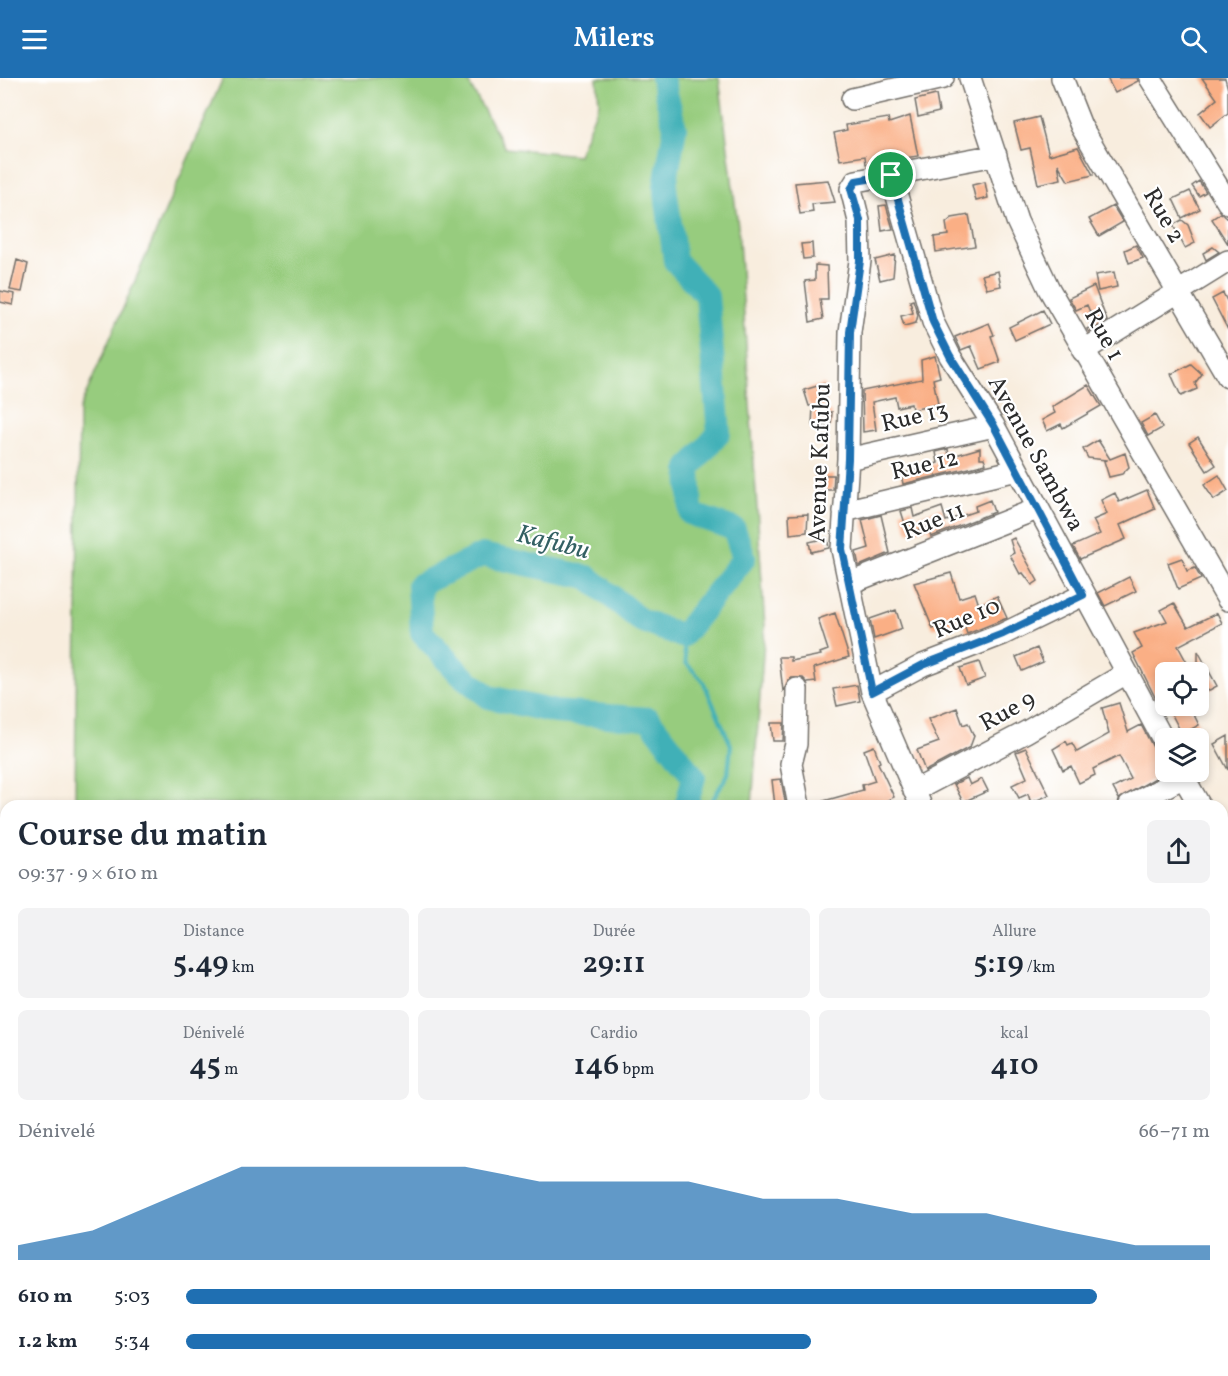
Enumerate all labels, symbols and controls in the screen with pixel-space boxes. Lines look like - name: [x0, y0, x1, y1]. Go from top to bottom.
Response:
- text: Milers: [573, 20, 655, 58]
- icon: menu: [18, 23, 51, 56]
- icon: search: [1177, 23, 1210, 56]
- pin: [865, 149, 916, 200]
- icon: arrive: [874, 158, 907, 191]
- street label: Rue 2: [1134, 182, 1192, 250]
- street label: Rue 1: [1075, 303, 1131, 367]
- street label: Avenue Sambwa: [978, 370, 1092, 538]
- street label: Avenue Kafubu: [801, 382, 841, 544]
- street label: Rue 13: [878, 394, 952, 442]
- street label: Rue 12: [888, 442, 962, 490]
- street label: Rue 11: [898, 494, 970, 550]
- water label: Kafubu: [513, 517, 593, 569]
- street label: Rue 10: [928, 590, 1006, 648]
- map controls: [1155, 662, 1209, 782]
- button: locate: [1155, 662, 1209, 716]
- street label: Rue 9: [974, 683, 1042, 741]
- button: layers: [1155, 728, 1209, 782]
- text: Course du matin: [18, 814, 268, 860]
- button: share: [1147, 820, 1210, 883]
- text: 09:37 · 9 × 610 m: [18, 860, 158, 888]
- text: Distance: [183, 921, 244, 943]
- text: Durée: [593, 921, 635, 943]
- text: Allure: [992, 921, 1036, 943]
- text: 5.49: [173, 943, 229, 985]
- text: 29:11: [582, 943, 646, 985]
- text: 5:19: [973, 943, 1024, 985]
- text: km: [229, 957, 255, 979]
- text: /km: [1024, 957, 1056, 979]
- text: Dénivelé: [183, 1023, 245, 1045]
- text: Cardio: [590, 1023, 638, 1045]
- text: kcal: [1000, 1023, 1029, 1045]
- text: 45: [189, 1045, 221, 1087]
- text: 146: [573, 1045, 619, 1087]
- text: 410: [990, 1045, 1038, 1087]
- text: m: [221, 1059, 238, 1081]
- text: bpm: [619, 1059, 655, 1081]
- text: Dénivelé: [18, 1118, 95, 1146]
- text: 66–71 m: [1139, 1118, 1210, 1146]
- text: 610 m: [18, 1283, 73, 1311]
- text: 5:03: [114, 1283, 150, 1311]
- text: 1.2 km: [18, 1328, 78, 1356]
- text: 5:34: [114, 1328, 151, 1356]

